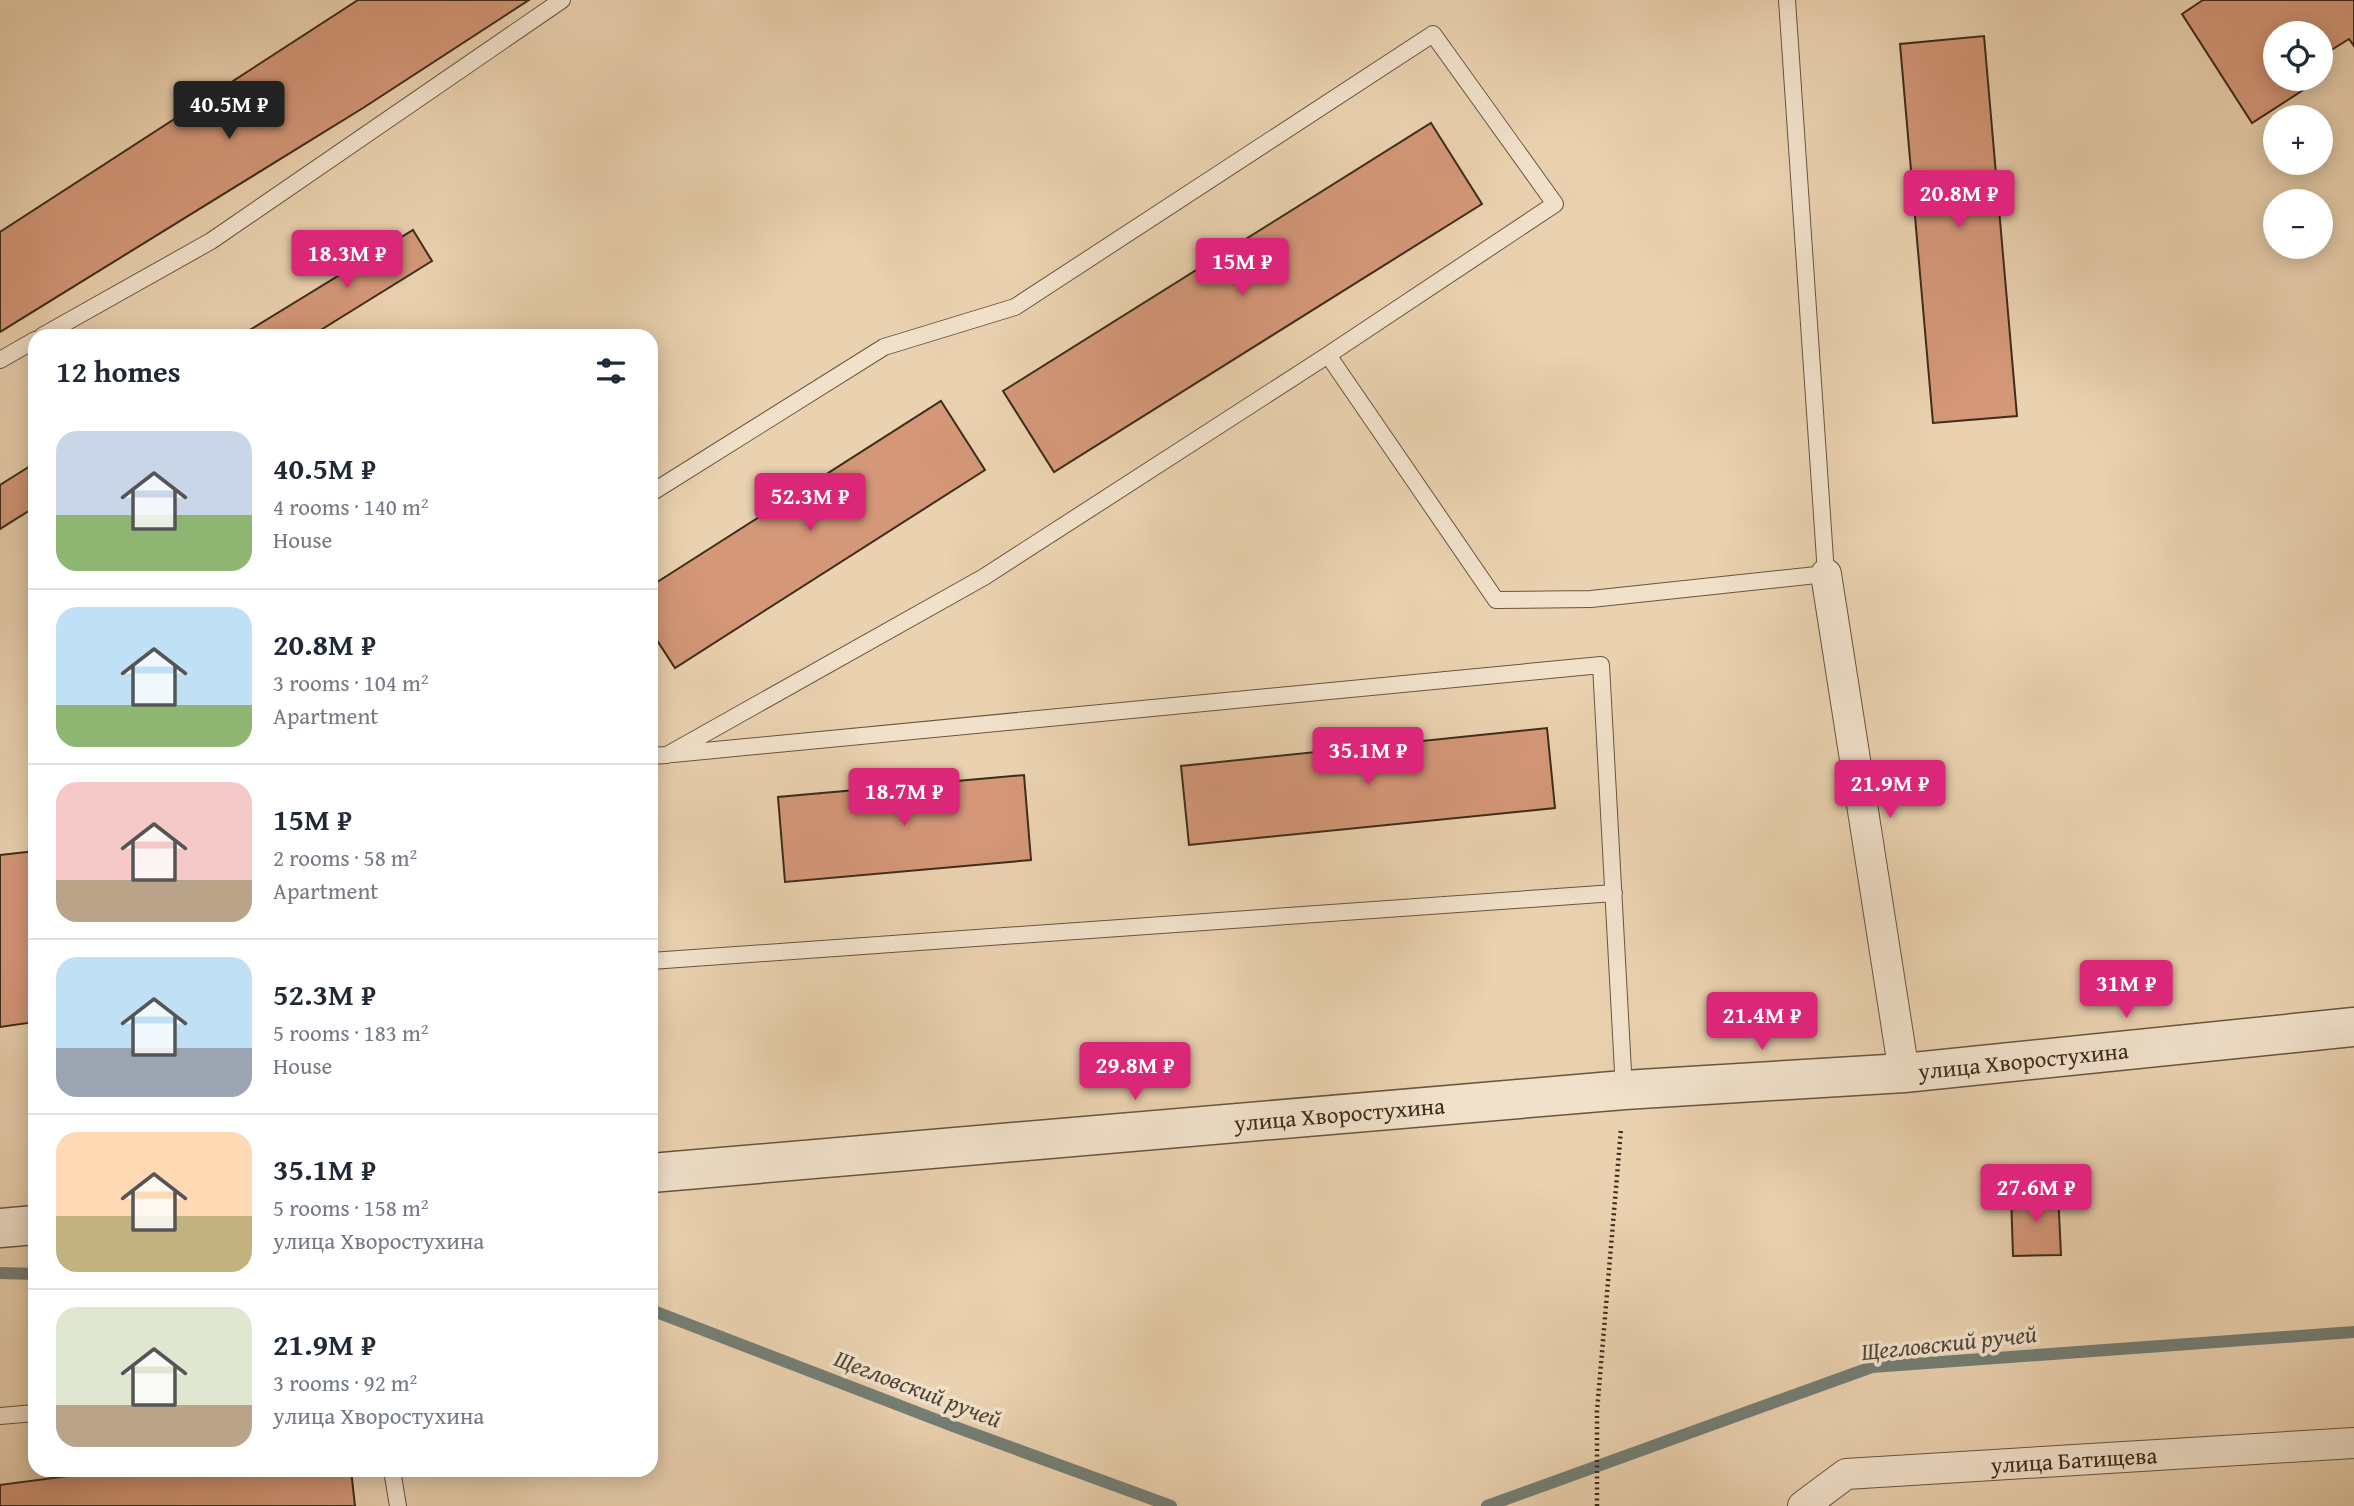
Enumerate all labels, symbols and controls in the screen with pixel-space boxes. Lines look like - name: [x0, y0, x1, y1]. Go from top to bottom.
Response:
- map controls: [2263, 21, 2333, 259]
- button: locate: [2263, 21, 2333, 91]
- pin: 40.5M ₽: [164, 82, 294, 141]
- text: 40.5M ₽: [189, 87, 269, 120]
- button: +: [2263, 105, 2333, 175]
- pin: 20.8M ₽: [1894, 170, 2024, 230]
- text: 20.8M ₽: [1919, 176, 1999, 209]
- button: −: [2263, 189, 2333, 259]
- pin: 18.3M ₽: [282, 230, 412, 290]
- text: 18.3M ₽: [307, 236, 387, 269]
- pin: 15M ₽: [1193, 238, 1291, 298]
- text: 15M ₽: [1212, 244, 1272, 277]
- text: 12 homes: [56, 349, 181, 393]
- icon: filters: [592, 352, 630, 390]
- text: 40.5M ₽: [273, 446, 376, 490]
- icon: home: [112, 459, 196, 543]
- pin: 52.3M ₽: [745, 474, 875, 533]
- text: 52.3M ₽: [770, 479, 850, 512]
- text: 4 rooms · 140 m²: [273, 490, 428, 523]
- text: House: [273, 523, 332, 556]
- text: 20.8M ₽: [273, 622, 376, 666]
- icon: home: [112, 635, 196, 719]
- text: 3 rooms · 104 m²: [273, 666, 428, 699]
- text: Apartment: [273, 699, 378, 732]
- pin: 35.1M ₽: [1303, 728, 1433, 787]
- text: 35.1M ₽: [1328, 733, 1408, 766]
- pin: 21.9M ₽: [1825, 760, 1955, 820]
- text: 21.9M ₽: [1850, 766, 1930, 799]
- pin: 18.7M ₽: [839, 768, 969, 828]
- text: 18.7M ₽: [864, 774, 944, 807]
- text: 15M ₽: [273, 797, 352, 841]
- icon: home: [112, 810, 196, 894]
- text: 2 rooms · 58 m²: [273, 841, 417, 874]
- text: Apartment: [273, 874, 378, 907]
- pin: 31M ₽: [2077, 960, 2175, 1020]
- text: 31M ₽: [2096, 966, 2156, 999]
- text: 52.3M ₽: [273, 972, 376, 1016]
- icon: home: [112, 985, 196, 1069]
- pin: 21.4M ₽: [1697, 992, 1827, 1052]
- text: 21.4M ₽: [1722, 998, 1802, 1031]
- text: 5 rooms · 183 m²: [273, 1016, 428, 1049]
- street label: улица Хворостухина: [1915, 1033, 2130, 1088]
- pin: 29.8M ₽: [1070, 1042, 1200, 1102]
- text: 29.8M ₽: [1095, 1048, 1175, 1081]
- text: House: [273, 1049, 332, 1082]
- street label: улица Хворостухина: [1232, 1088, 1446, 1139]
- text: 35.1M ₽: [273, 1147, 376, 1191]
- icon: home: [112, 1160, 196, 1244]
- pin: 27.6M ₽: [1971, 1164, 2101, 1224]
- text: 27.6M ₽: [1996, 1170, 2076, 1203]
- text: 5 rooms · 158 m²: [273, 1191, 428, 1224]
- text: улица Хворостухина: [273, 1224, 484, 1257]
- water label: Щегловский ручей: [1859, 1316, 2039, 1369]
- text: 21.9M ₽: [273, 1322, 376, 1366]
- icon: home: [112, 1335, 196, 1419]
- water label: Щегловский ручей: [829, 1341, 1007, 1437]
- text: 3 rooms · 92 m²: [273, 1366, 417, 1399]
- text: улица Хворостухина: [273, 1399, 484, 1432]
- street label: улица Батищева: [1989, 1438, 2158, 1481]

